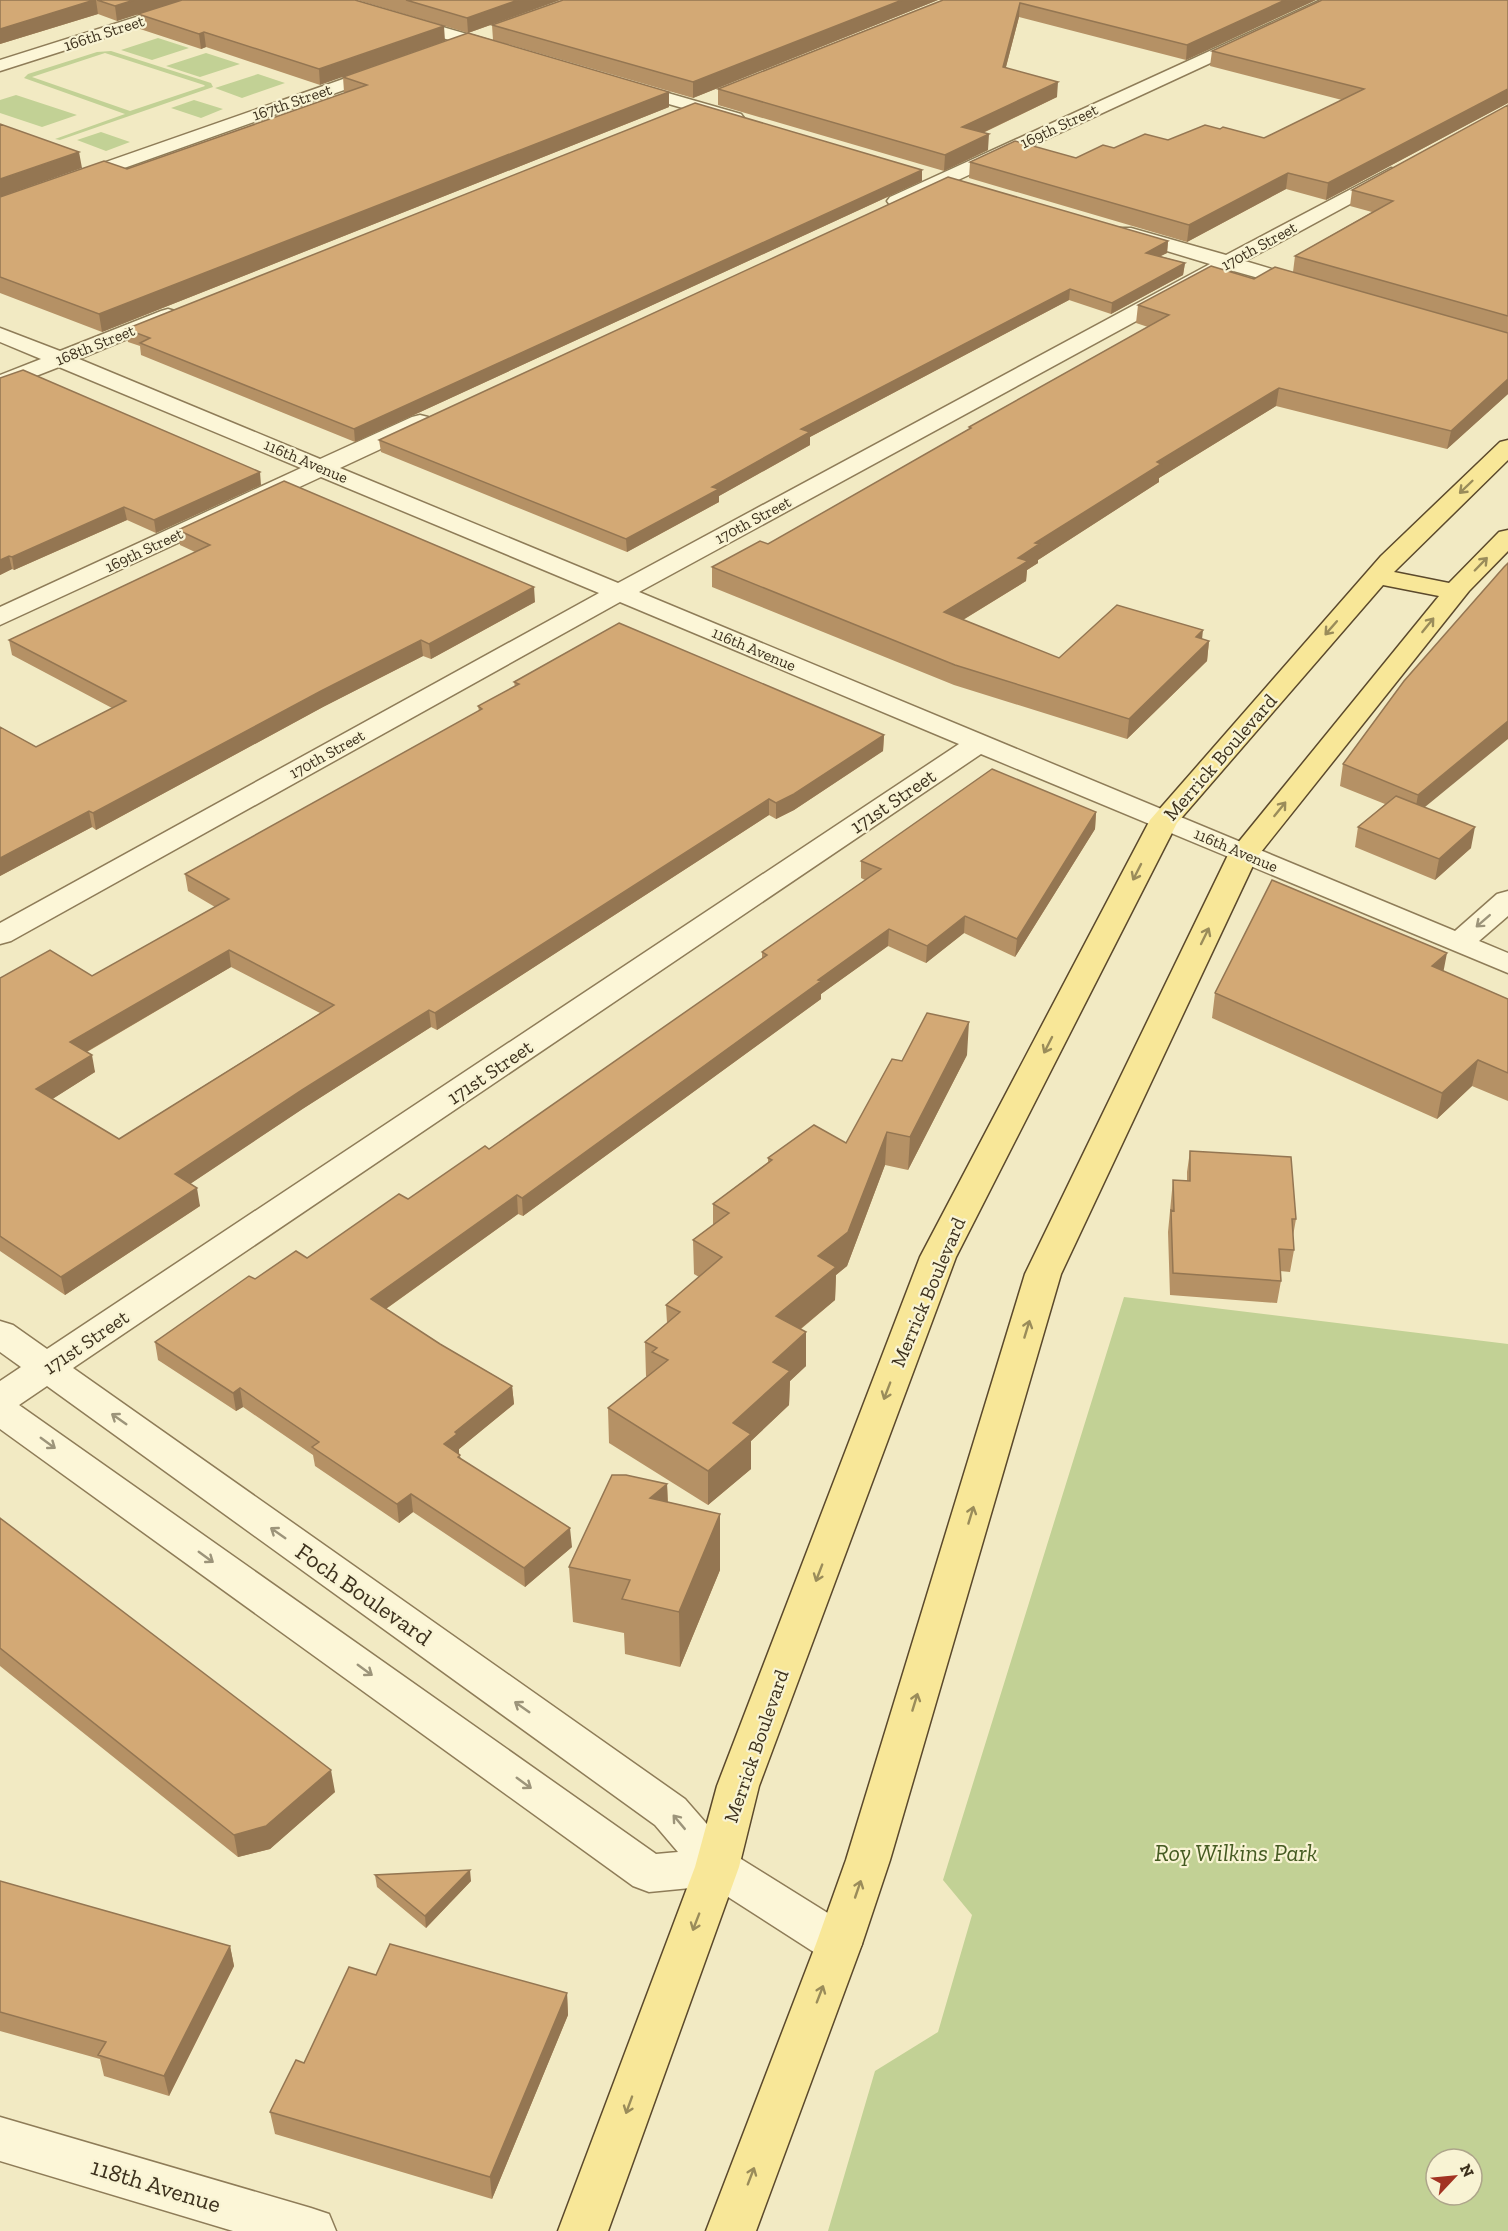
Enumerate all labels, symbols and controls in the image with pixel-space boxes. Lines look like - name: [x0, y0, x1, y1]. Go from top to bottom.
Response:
- street label: 166th Street: [61, 11, 147, 55]
- street label: 167th Street: [250, 80, 334, 124]
- street label: 169th Street: [1017, 100, 1101, 152]
- street label: 170th Street: [1218, 218, 1300, 274]
- street label: 168th Street: [53, 320, 137, 370]
- street label: 116th Avenue: [261, 435, 351, 487]
- one-way arrow: [1459, 480, 1474, 495]
- street label: 170th Street: [712, 492, 794, 548]
- street label: 169th Street: [102, 524, 186, 576]
- one-way arrow: [1474, 557, 1488, 572]
- one-way arrow: [1422, 617, 1435, 633]
- one-way arrow: [1325, 620, 1338, 636]
- street label: 116th Avenue: [709, 623, 799, 675]
- street label: Merrick Boulevard: [1158, 689, 1282, 825]
- street label: 170th Street: [286, 726, 368, 782]
- street label: 171st Street: [846, 763, 941, 838]
- one-way arrow: [1274, 801, 1287, 817]
- street label: 116th Avenue: [1191, 824, 1281, 876]
- one-way arrow: [1131, 863, 1143, 880]
- one-way arrow: [1476, 914, 1492, 928]
- one-way arrow: [1200, 928, 1212, 946]
- street label: 171st Street: [443, 1034, 538, 1109]
- one-way arrow: [1042, 1036, 1054, 1053]
- street label: Merrick Boulevard: [886, 1214, 970, 1370]
- street label: 171st Street: [39, 1304, 134, 1379]
- one-way arrow: [1022, 1320, 1033, 1339]
- one-way arrow: [881, 1381, 892, 1399]
- one-way arrow: [112, 1413, 128, 1426]
- one-way arrow: [39, 1437, 55, 1450]
- one-way arrow: [966, 1506, 977, 1525]
- one-way arrow: [271, 1527, 287, 1539]
- street label: Foch Boulevard: [290, 1536, 438, 1652]
- one-way arrow: [198, 1551, 214, 1563]
- one-way arrow: [812, 1563, 823, 1582]
- one-way arrow: [357, 1664, 373, 1676]
- street label: Merrick Boulevard: [719, 1666, 793, 1826]
- one-way arrow: [910, 1693, 921, 1712]
- one-way arrow: [515, 1701, 531, 1713]
- one-way arrow: [515, 1777, 531, 1789]
- one-way arrow: [672, 1815, 686, 1830]
- park label: Roy Wilkins Park: [1154, 1838, 1318, 1867]
- one-way arrow: [853, 1880, 864, 1899]
- one-way arrow: [689, 1912, 700, 1930]
- one-way arrow: [815, 1985, 826, 2004]
- one-way arrow: [622, 2095, 633, 2114]
- north arrow: [1424, 2147, 1484, 2207]
- street label: 118th Avenue: [88, 2152, 224, 2218]
- text: N: [1456, 2161, 1478, 2180]
- one-way arrow: [746, 2167, 757, 2186]

